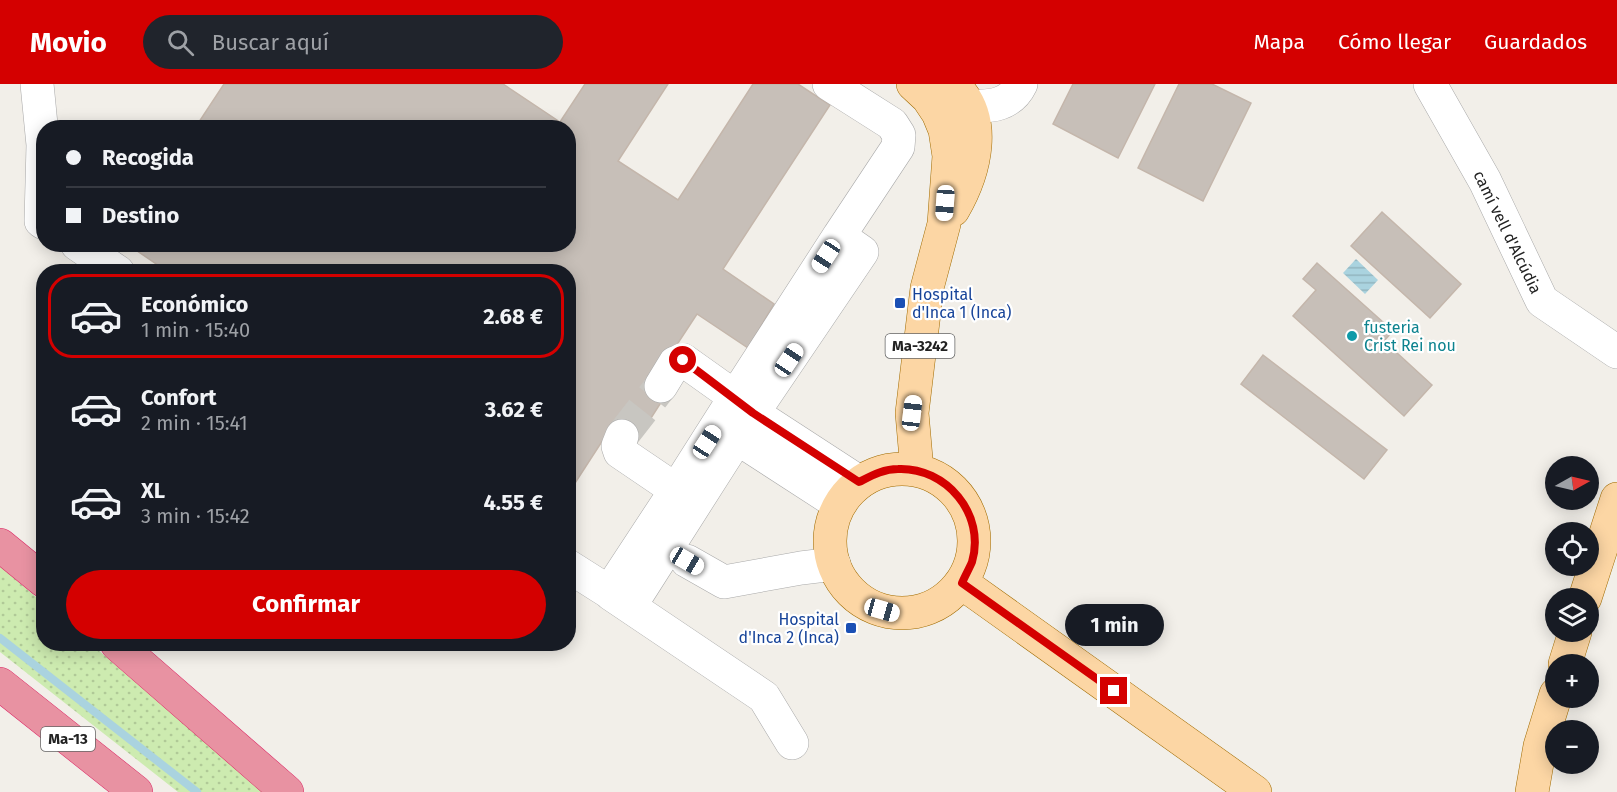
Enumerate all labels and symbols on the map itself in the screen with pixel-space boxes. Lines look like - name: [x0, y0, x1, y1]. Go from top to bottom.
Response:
- street label: camí vell d'Alcúdia: [1469, 167, 1546, 297]
- car: [935, 184, 955, 222]
- car: [809, 236, 843, 276]
- place label: Hospital d'Inca 1 (Inca): [912, 285, 1011, 322]
- marker: Hospital d'Inca 1 (Inca): [893, 296, 907, 310]
- place label: fusteria Crist Rei nou: [1364, 318, 1456, 355]
- marker: fusteria Crist Rei nou: [1345, 329, 1359, 343]
- road number: Ma-3242: [886, 334, 954, 358]
- car: [771, 340, 807, 380]
- route start: [669, 346, 696, 373]
- car: [901, 394, 923, 432]
- car: [690, 422, 724, 462]
- north arrow: [1545, 456, 1599, 510]
- car: [667, 544, 707, 578]
- car: [862, 596, 902, 624]
- callout: 1 min: [1064, 604, 1164, 646]
- place label: Hospital d'Inca 2 (Inca): [739, 610, 839, 647]
- marker: Hospital d'Inca 2 (Inca): [844, 621, 858, 635]
- route end: [1100, 677, 1127, 704]
- road number: Ma-13: [41, 727, 95, 751]

